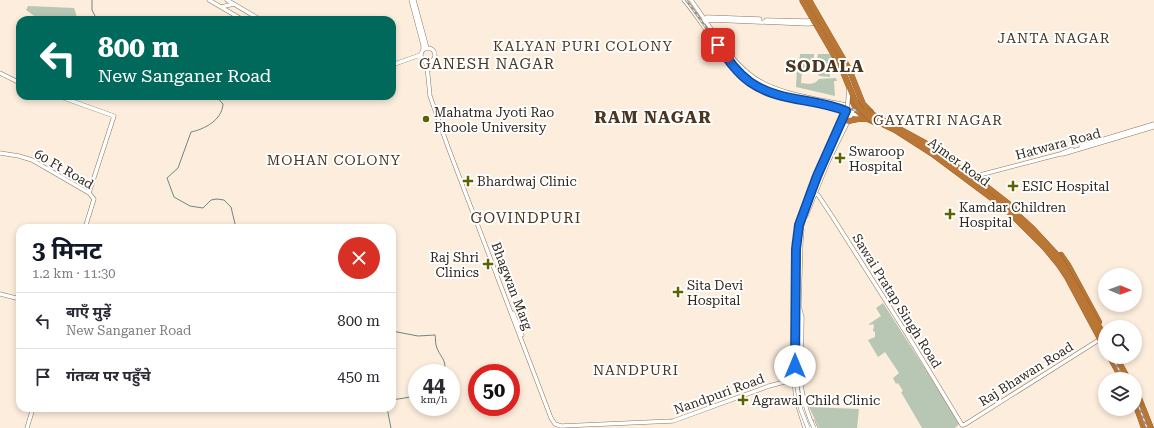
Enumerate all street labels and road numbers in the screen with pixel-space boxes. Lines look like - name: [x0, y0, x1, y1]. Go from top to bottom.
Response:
- street label: Hatwara Road: [1014, 125, 1103, 163]
- street label: Ajmer Road: [925, 135, 993, 190]
- street label: 60 Ft Road: [32, 146, 97, 192]
- street label: Sawai Pratap Singh Road: [849, 231, 945, 372]
- street label: Bhagwan Marg: [488, 240, 536, 333]
- street label: Raj Bhawan Road: [976, 339, 1076, 409]
- street label: Nandpuri Road: [672, 370, 767, 417]

